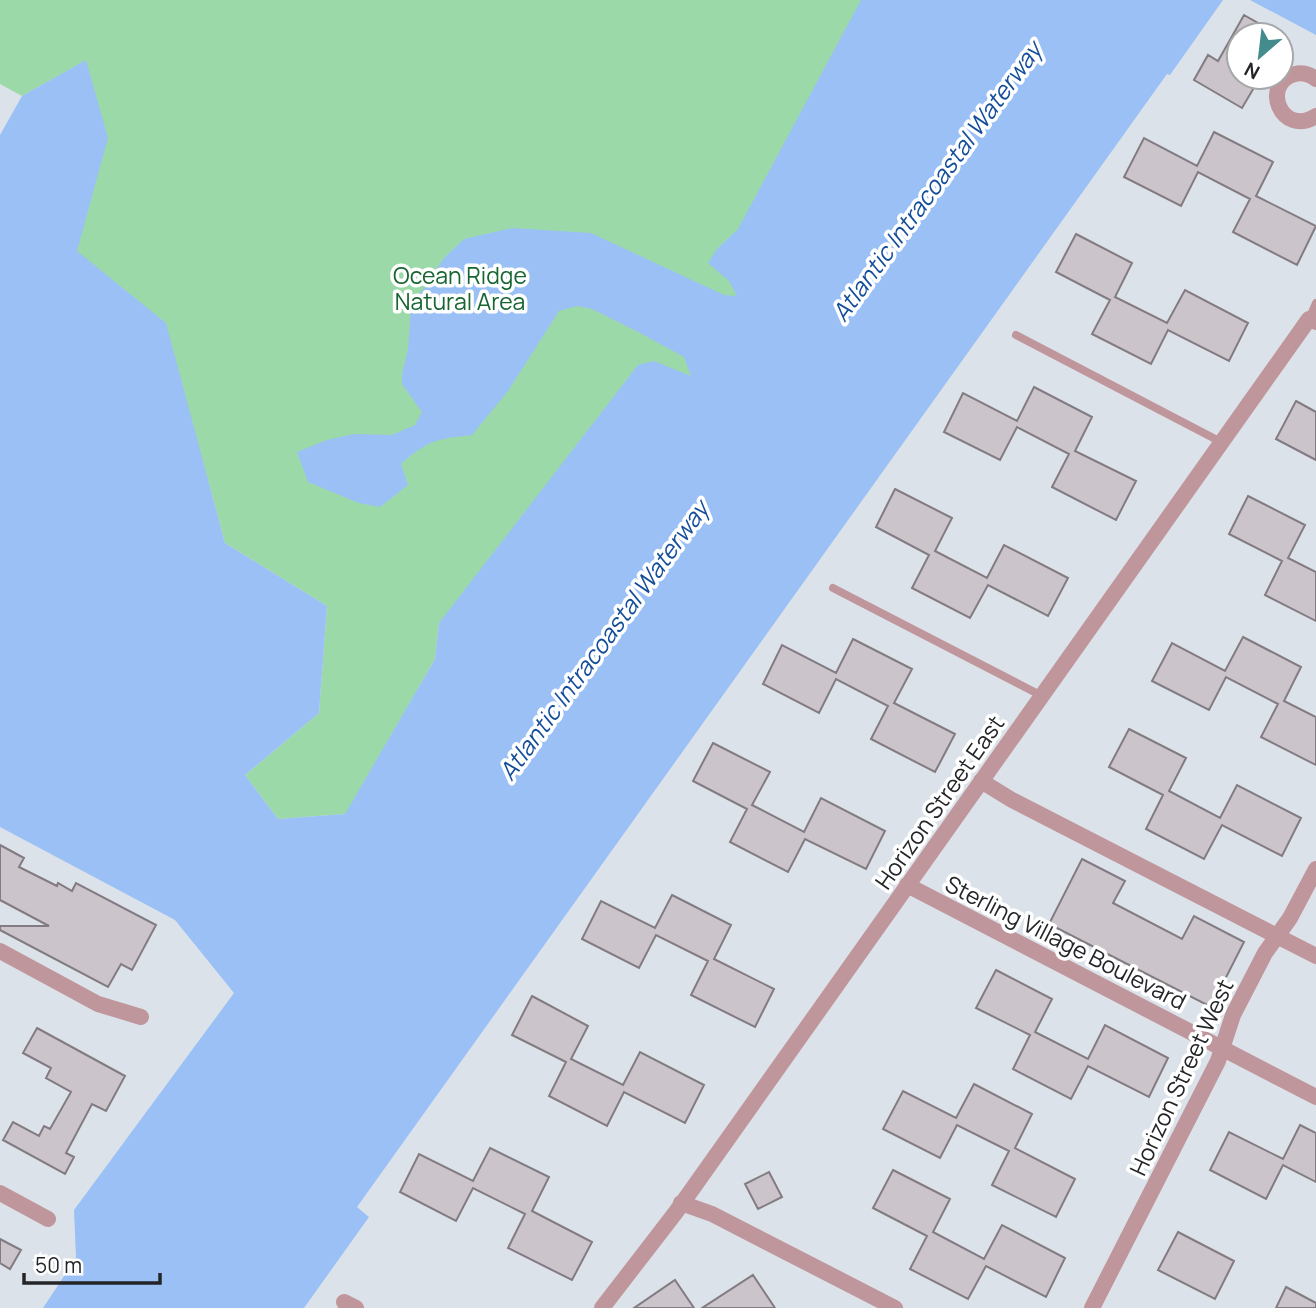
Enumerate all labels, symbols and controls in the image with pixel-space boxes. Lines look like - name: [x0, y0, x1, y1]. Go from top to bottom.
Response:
- north arrow: [1225, 21, 1295, 91]
- water label: Atlantic Intracoastal Waterway: [823, 32, 1051, 327]
- text: N: [1240, 56, 1264, 86]
- park label: Ocean Ridge Natural Area: [393, 259, 527, 317]
- water label: Atlantic Intracoastal Waterway: [490, 491, 718, 786]
- street label: Horizon Street East: [867, 709, 1011, 895]
- street label: Sterling Village Boulevard: [940, 867, 1192, 1017]
- street label: Horizon Street West: [1121, 974, 1241, 1180]
- scale bar: [24, 1242, 161, 1286]
- text: 50 m: [35, 1251, 82, 1279]

